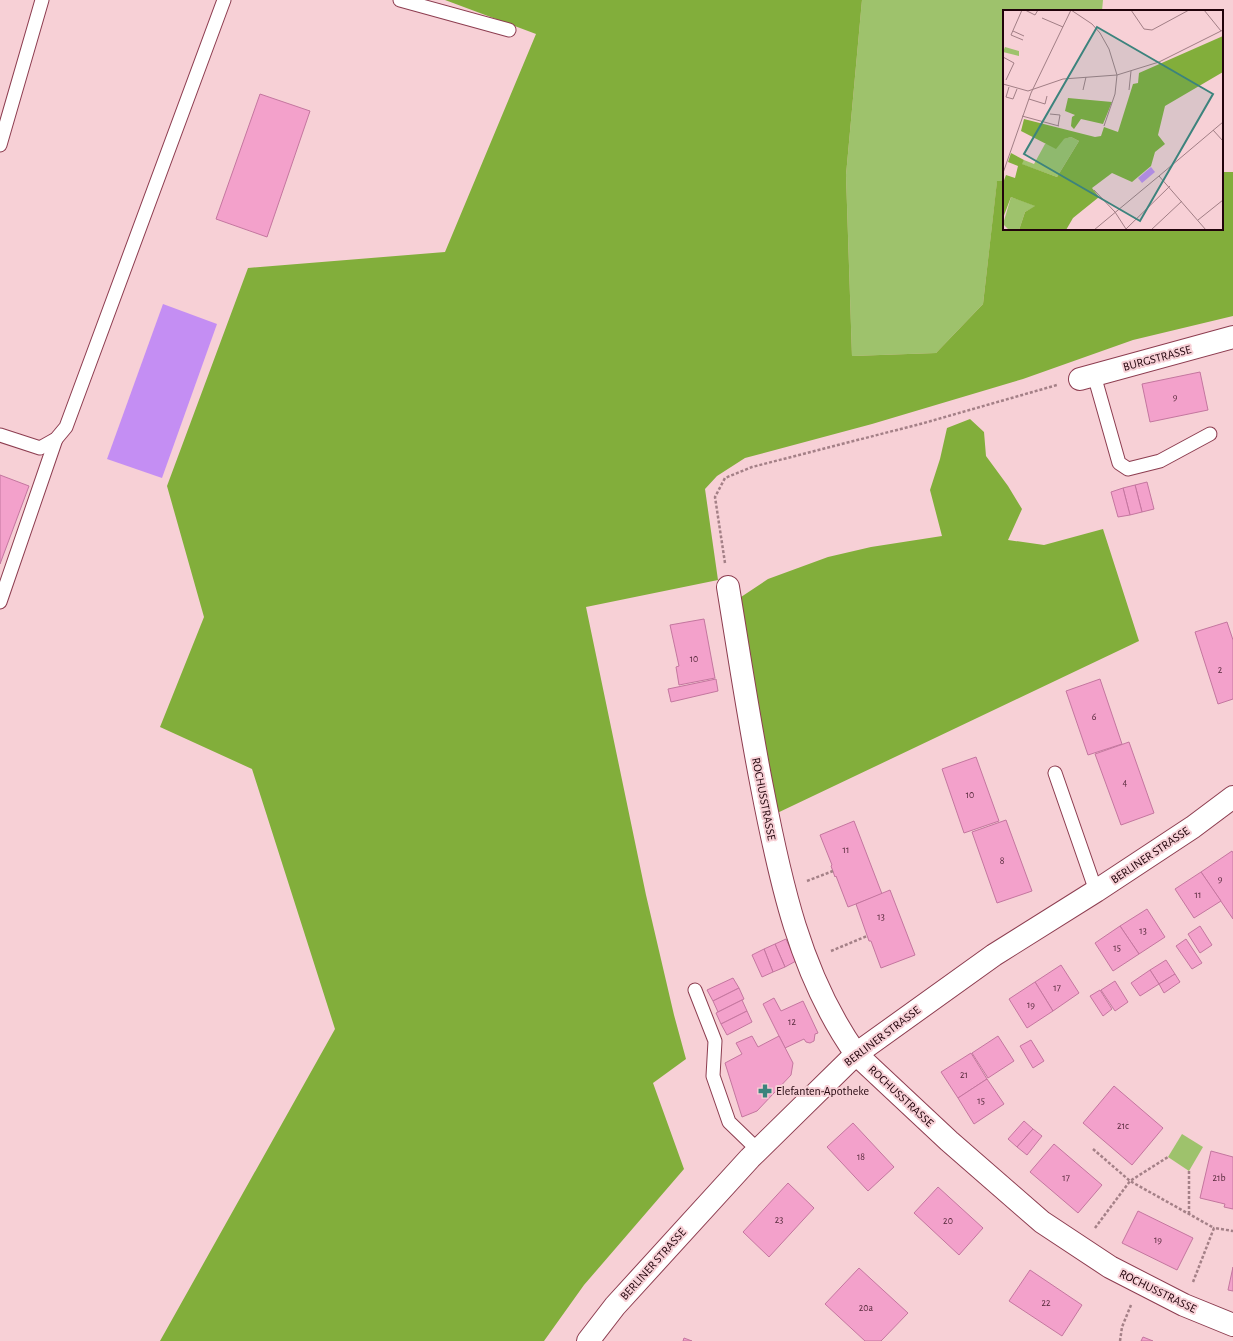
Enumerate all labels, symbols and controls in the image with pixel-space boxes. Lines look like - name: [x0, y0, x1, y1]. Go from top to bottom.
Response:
- inset map: [1003, 10, 1223, 230]
- street label: BURGSTRASSE: [1122, 343, 1192, 373]
- house number: 9: [1173, 392, 1178, 402]
- house number: 10: [690, 654, 698, 664]
- house number: 2: [1218, 665, 1223, 675]
- house number: 6: [1092, 712, 1097, 722]
- street label: ROCHUSSTRASSE: [750, 757, 778, 842]
- house number: 4: [1123, 778, 1128, 788]
- house number: 10: [966, 790, 974, 800]
- street label: BERLINER STRASSE: [1109, 824, 1192, 886]
- house number: 11: [843, 845, 849, 855]
- house number: 8: [1000, 856, 1005, 866]
- house number: 9: [1218, 874, 1223, 884]
- house number: 11: [1195, 890, 1201, 900]
- house number: 13: [877, 912, 885, 922]
- house number: 13: [1139, 926, 1147, 936]
- house number: 15: [1113, 943, 1121, 953]
- house number: 17: [1053, 983, 1061, 993]
- house number: 19: [1027, 1000, 1035, 1010]
- street label: BERLINER STRASSE: [842, 1003, 922, 1068]
- house number: 12: [788, 1017, 796, 1027]
- street label: ROCHUSSTRASSE: [866, 1063, 936, 1129]
- house number: 21: [960, 1070, 968, 1080]
- pharmacy icon: Elefanten-Apotheke: [757, 1083, 773, 1099]
- place label: Elefanten-Apotheke: [776, 1085, 869, 1097]
- house number: 15: [977, 1096, 985, 1106]
- house number: 21c: [1117, 1121, 1129, 1131]
- house number: 18: [857, 1152, 865, 1162]
- house number: 17: [1062, 1173, 1070, 1183]
- house number: 21b: [1212, 1173, 1226, 1183]
- house number: 23: [775, 1215, 783, 1225]
- house number: 20: [943, 1216, 953, 1226]
- street label: BERLINER STRASSE: [618, 1226, 688, 1302]
- house number: 19: [1154, 1235, 1162, 1245]
- street label: ROCHUSSTRASSE: [1118, 1267, 1198, 1315]
- house number: 22: [1041, 1298, 1051, 1308]
- house number: 20a: [859, 1303, 874, 1313]

